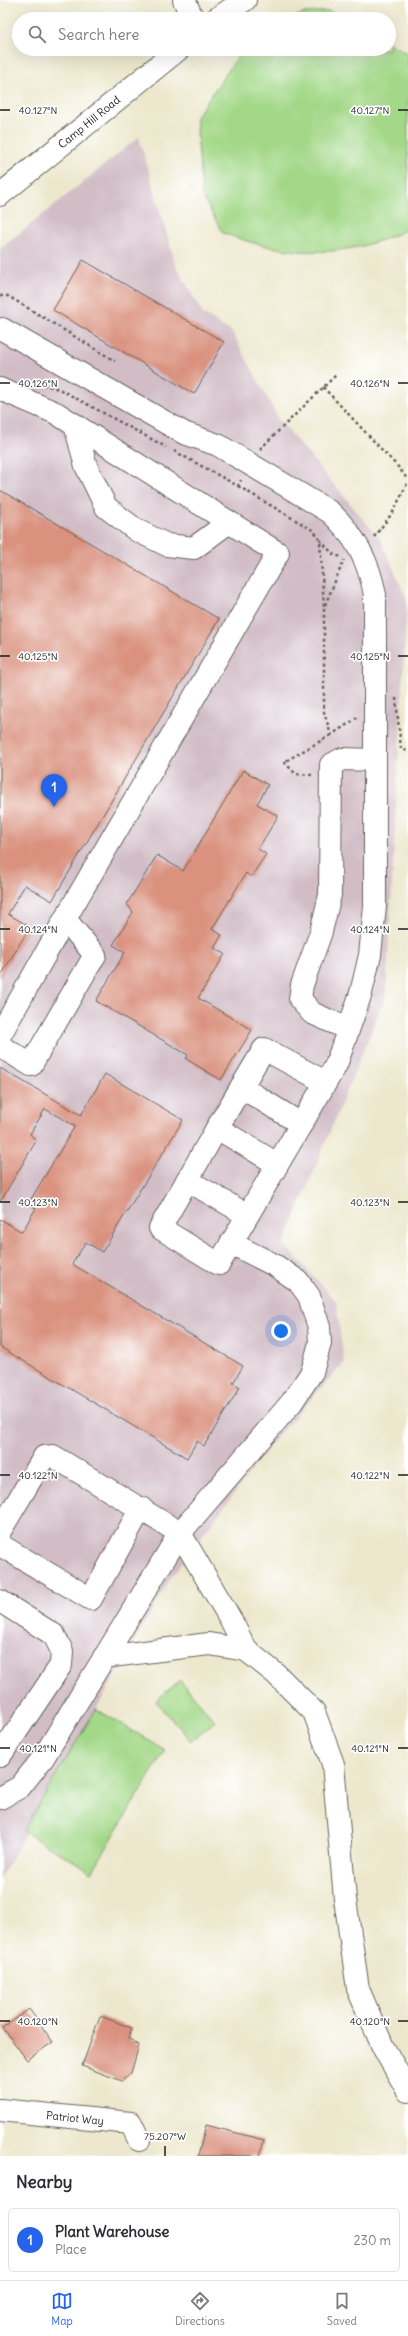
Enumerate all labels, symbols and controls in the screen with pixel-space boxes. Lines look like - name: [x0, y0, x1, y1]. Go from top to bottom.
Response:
- search box: [12, 12, 396, 56]
- icon: search: [26, 23, 48, 45]
- text: Search here: [58, 25, 139, 44]
- street label: Camp Hill Road: [55, 92, 123, 151]
- text: 40.127°N: [19, 104, 57, 117]
- text: 40.127°N: [351, 104, 389, 117]
- text: 40.126°N: [18, 377, 58, 390]
- text: 40.126°N: [350, 377, 390, 390]
- text: 40.125°N: [18, 650, 58, 663]
- text: 40.125°N: [350, 650, 390, 663]
- pin: 1: [41, 774, 67, 807]
- text: 40.124°N: [18, 923, 58, 936]
- text: 40.124°N: [350, 923, 390, 936]
- text: 40.123°N: [18, 1196, 58, 1209]
- text: 40.123°N: [350, 1196, 390, 1209]
- your location: [271, 1321, 291, 1341]
- text: 40.122°N: [18, 1469, 58, 1482]
- text: 40.122°N: [350, 1469, 390, 1482]
- text: 40.121°N: [19, 1742, 57, 1755]
- text: 40.121°N: [351, 1742, 389, 1755]
- text: 40.120°N: [18, 2015, 58, 2028]
- text: 40.120°N: [350, 2015, 390, 2028]
- street label: Patriot Way: [46, 2108, 104, 2128]
- text: 75.207°W: [144, 2130, 186, 2143]
- text: Nearby: [16, 2171, 72, 2193]
- text: Plant Warehouse: [55, 2222, 169, 2241]
- text: 1: [27, 2232, 33, 2249]
- text: 230 m: [353, 2232, 391, 2249]
- text: Place: [55, 2241, 86, 2258]
- tab: Map: [51, 2290, 73, 2328]
- tab: Directions: [175, 2290, 225, 2328]
- tab: Saved: [327, 2290, 357, 2328]

